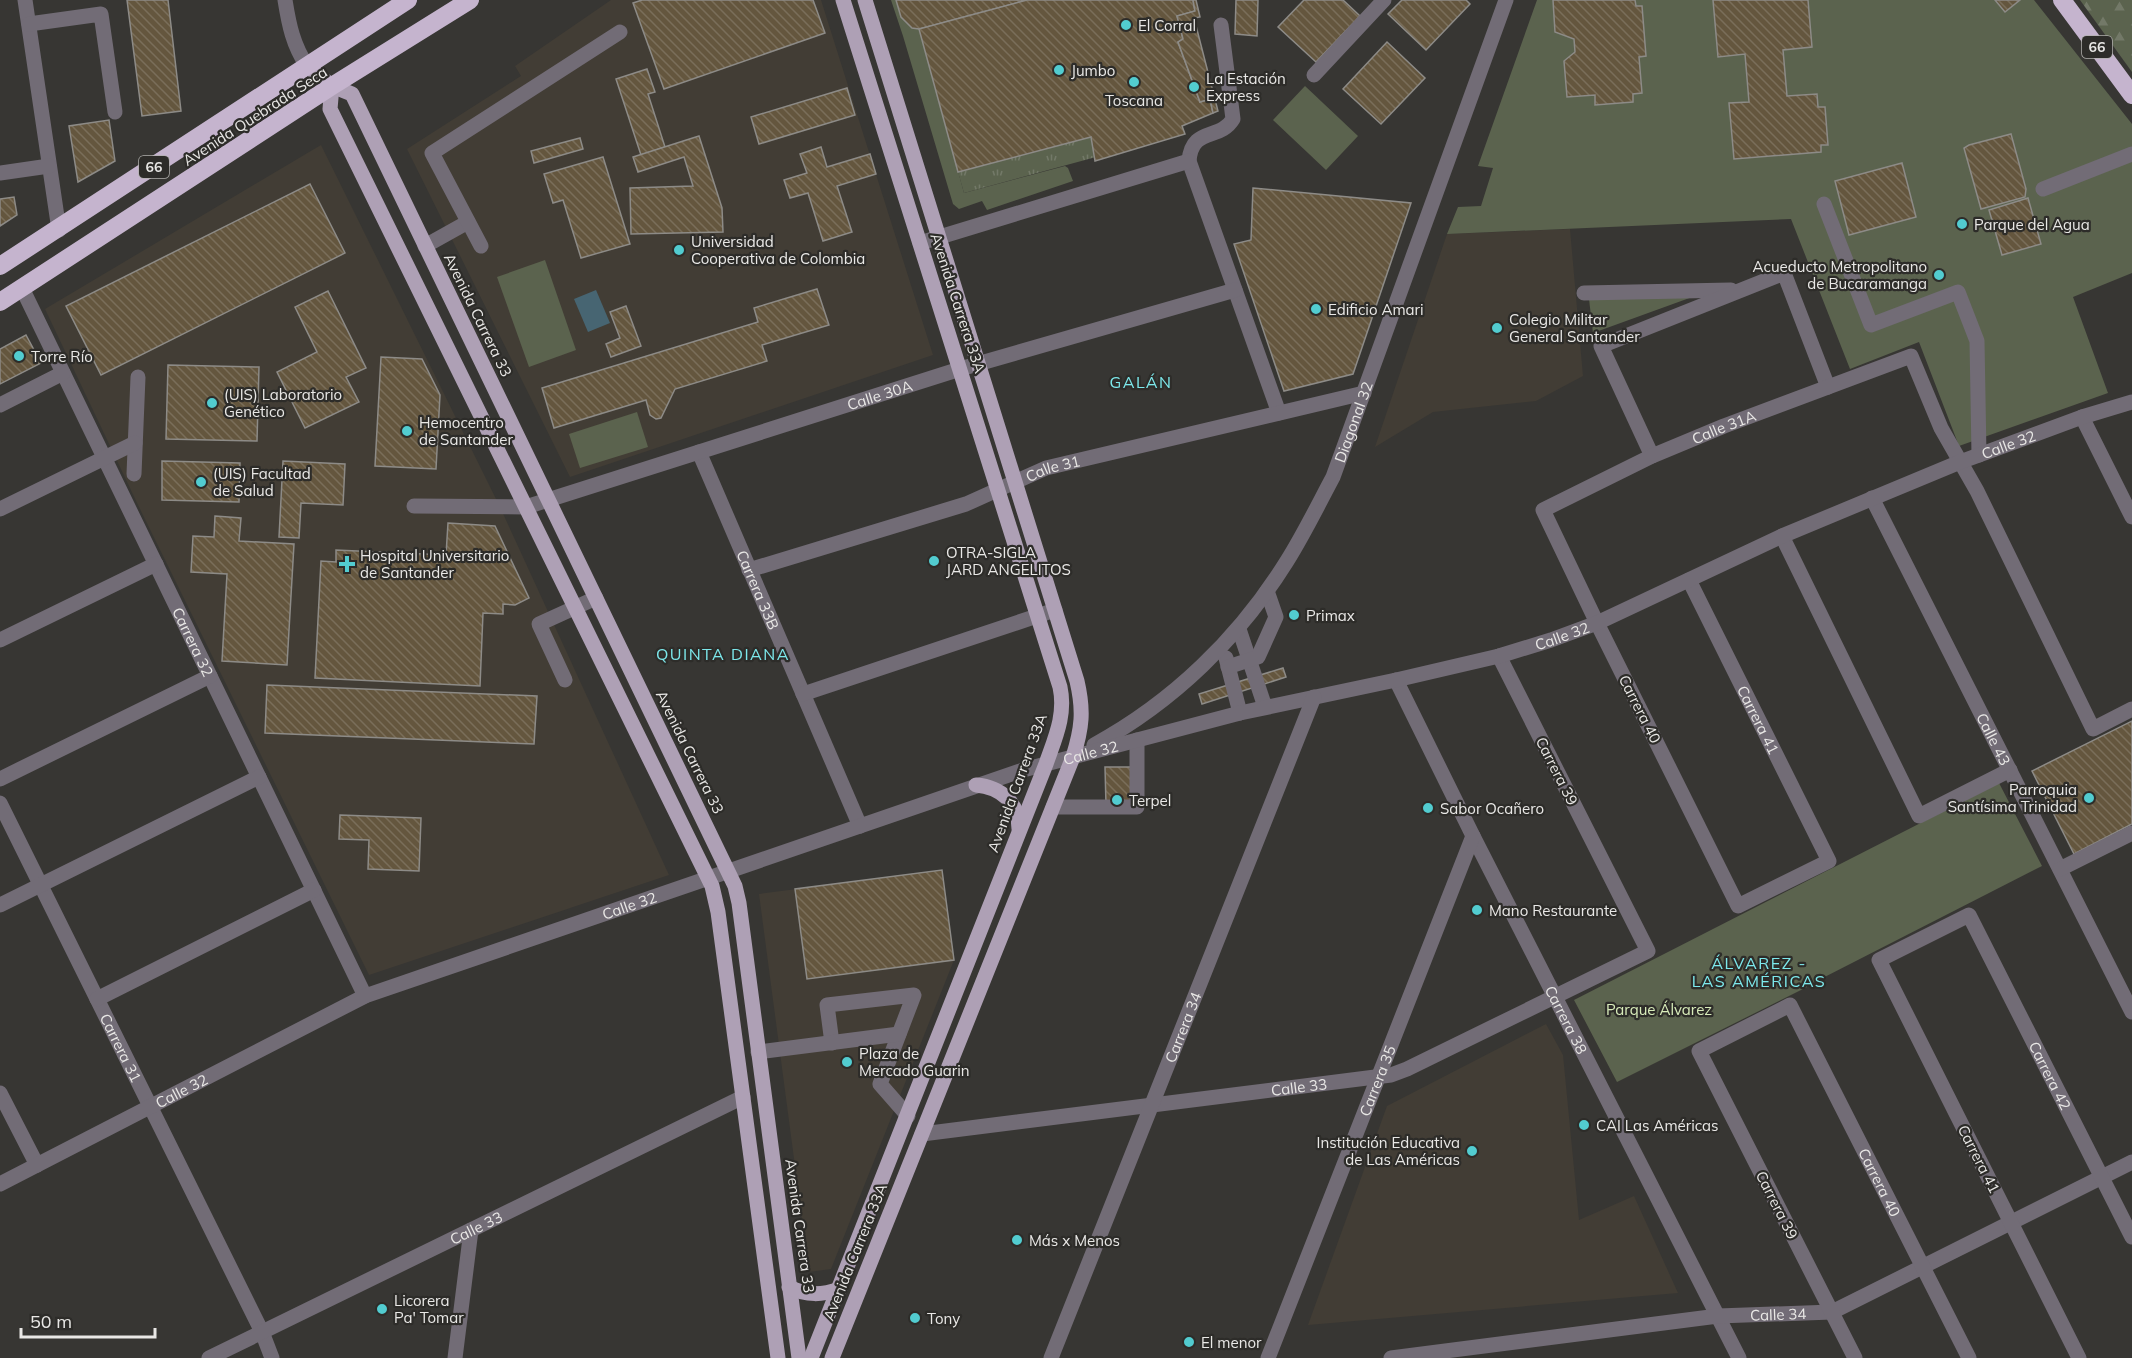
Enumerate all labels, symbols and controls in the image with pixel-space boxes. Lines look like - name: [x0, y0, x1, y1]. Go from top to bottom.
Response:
- place label: El Corral: [1138, 16, 1196, 35]
- marker: El Corral: [1119, 18, 1133, 32]
- road number: 66: [2082, 36, 2112, 58]
- place label: Jumbo: [1071, 61, 1115, 80]
- street label: Avenida Quebrada Seca: [179, 62, 331, 170]
- marker: Jumbo: [1052, 63, 1066, 77]
- place label: La Estación Express: [1206, 69, 1286, 105]
- marker: Toscana: [1127, 75, 1141, 89]
- marker: La Estación Express: [1187, 80, 1201, 94]
- place label: Toscana: [1105, 91, 1163, 110]
- road number: 66: [139, 156, 169, 178]
- place label: Parque del Agua: [1974, 215, 2090, 234]
- marker: Parque del Agua: [1955, 217, 1969, 231]
- street label: Avenida Carrera 33A: [926, 231, 990, 375]
- place label: Universidad Cooperativa de Colombia: [691, 232, 865, 268]
- marker: Universidad Cooperativa de Colombia: [672, 243, 686, 257]
- street label: Avenida Carrera 33: [440, 250, 516, 380]
- place label: Acueducto Metropolitano de Bucaramanga: [1753, 257, 1927, 293]
- marker: Acueducto Metropolitano de Bucaramanga: [1932, 268, 1946, 282]
- place label: Edificio Amari: [1328, 300, 1424, 319]
- marker: Edificio Amari: [1309, 302, 1323, 316]
- place label: Colegio Militar General Santander: [1509, 310, 1640, 346]
- marker: Colegio Militar General Santander: [1490, 321, 1504, 335]
- place label: Torre Río: [31, 347, 93, 366]
- marker: Torre Río: [12, 349, 26, 363]
- district label: GALÁN: [1109, 372, 1173, 392]
- street label: Calle 30A: [845, 375, 915, 414]
- street label: Diagonal 32: [1330, 379, 1376, 465]
- place label: (UIS) Laboratorio Genético: [224, 385, 342, 421]
- marker: (UIS) Laboratorio Genético: [205, 396, 219, 410]
- street label: Calle 31A: [1689, 405, 1758, 448]
- place label: Hemocentro de Santander: [419, 413, 513, 449]
- marker: Hemocentro de Santander: [400, 424, 414, 438]
- street label: Calle 32: [1979, 426, 2038, 463]
- street label: Calle 31: [1022, 451, 1082, 486]
- place label: (UIS) Facultad de Salud: [213, 464, 311, 500]
- marker: (UIS) Facultad de Salud: [194, 475, 208, 489]
- place label: OTRA-SIGLA JARD ANGELITOS: [946, 543, 1071, 579]
- place label: Hospital Universitario de Santander: [360, 546, 509, 582]
- street label: Carrera 33B: [733, 547, 784, 632]
- marker: OTRA-SIGLA JARD ANGELITOS: [927, 554, 941, 568]
- marker: Hospital Universitario de Santander: [338, 555, 356, 573]
- street label: Carrera 32: [169, 604, 218, 679]
- place label: Primax: [1306, 606, 1355, 625]
- marker: Primax: [1287, 608, 1301, 622]
- street label: Calle 32: [1532, 617, 1592, 654]
- district label: QUINTA DIANA: [656, 644, 790, 664]
- street label: Carrera 40: [1615, 672, 1665, 746]
- street label: Carrera 41: [1733, 682, 1784, 757]
- street label: Avenida Carrera 33: [652, 687, 728, 817]
- street label: Calle 43: [1973, 710, 2015, 768]
- street label: Avenida Carrera 33A: [983, 711, 1051, 855]
- street label: Carrera 39: [1532, 734, 1582, 808]
- street label: Calle 32: [1061, 736, 1120, 769]
- place label: Parroquia Santísima Trinidad: [1948, 780, 2077, 816]
- place label: Terpel: [1129, 791, 1171, 810]
- marker: Parroquia Santísima Trinidad: [2082, 791, 2096, 805]
- marker: Terpel: [1110, 793, 1124, 807]
- place label: Sabor Ocañero: [1440, 799, 1544, 818]
- marker: Sabor Ocañero: [1421, 801, 1435, 815]
- street label: Calle 32: [600, 887, 659, 923]
- place label: Mano Restaurante: [1489, 901, 1617, 920]
- marker: Mano Restaurante: [1470, 903, 1484, 917]
- district label: ÁLVAREZ - LAS AMÉRICAS: [1692, 953, 1826, 991]
- street label: Carrera 38: [1541, 982, 1592, 1057]
- street label: Carrera 34: [1160, 989, 1205, 1065]
- park label: Parque Álvarez: [1606, 1000, 1712, 1019]
- street label: Carrera 31: [96, 1010, 146, 1085]
- street label: Carrera 42: [2025, 1038, 2076, 1113]
- street label: Carrera 35: [1354, 1043, 1399, 1119]
- place label: Plaza de Mercado Guarin: [859, 1044, 970, 1080]
- marker: Plaza de Mercado Guarin: [840, 1055, 854, 1069]
- street label: Calle 32: [152, 1069, 211, 1112]
- street label: Calle 33: [1270, 1074, 1328, 1100]
- place label: CAI Las Américas: [1596, 1116, 1719, 1135]
- marker: CAI Las Américas: [1577, 1118, 1591, 1132]
- street label: Carrera 41: [1954, 1122, 2004, 1196]
- place label: Institución Educativa de Las Américas: [1317, 1133, 1460, 1169]
- marker: Institución Educativa de Las Américas: [1465, 1144, 1479, 1158]
- street label: Carrera 40: [1855, 1145, 1905, 1220]
- street label: Avenida Carrera 33: [781, 1158, 819, 1294]
- street label: Carrera 39: [1752, 1168, 1802, 1242]
- street label: Avenida Carrera 33A: [819, 1181, 891, 1323]
- street label: Calle 33: [446, 1207, 505, 1248]
- place label: Más x Menos: [1029, 1231, 1120, 1250]
- marker: Más x Menos: [1010, 1233, 1024, 1247]
- place label: Licorera Pa' Tomar: [394, 1291, 464, 1327]
- scale bar: [21, 1301, 154, 1339]
- marker: Licorera Pa' Tomar: [375, 1302, 389, 1316]
- street label: Calle 34: [1750, 1303, 1807, 1324]
- place label: Tony: [927, 1309, 960, 1328]
- text: 50 m: [30, 1310, 72, 1333]
- marker: Tony: [908, 1311, 922, 1325]
- place label: El menor: [1201, 1333, 1262, 1352]
- marker: El menor: [1182, 1335, 1196, 1349]

